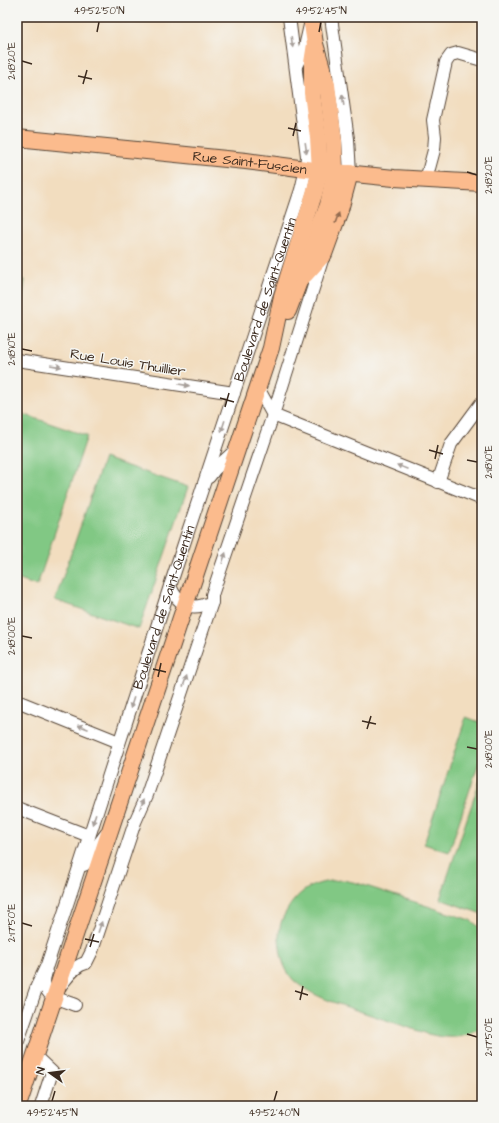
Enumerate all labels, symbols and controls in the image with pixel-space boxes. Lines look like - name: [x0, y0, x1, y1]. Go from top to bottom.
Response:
- text: 49°52'50"N: [73, 4, 125, 18]
- text: 49°52'45"N: [295, 4, 347, 18]
- one-way arrow: [289, 36, 295, 48]
- text: 2°18'20"E: [5, 42, 19, 80]
- one-way arrow: [340, 94, 346, 106]
- one-way arrow: [303, 142, 309, 154]
- street label: Rue Saint-Fuscien: [192, 147, 308, 180]
- text: 2°18'20"E: [482, 156, 496, 194]
- one-way arrow: [335, 211, 341, 223]
- street label: Boulevard de Saint-Quentin: [229, 215, 302, 384]
- text: 2°18'10"E: [5, 332, 19, 366]
- street label: Rue Louis Thuillier: [69, 344, 187, 382]
- one-way arrow: [49, 363, 62, 369]
- one-way arrow: [178, 382, 190, 388]
- one-way arrow: [220, 421, 226, 433]
- text: 2°18'10"E: [482, 445, 496, 479]
- one-way arrow: [396, 464, 407, 470]
- street label: Boulevard de Saint-Quentin: [128, 523, 200, 692]
- one-way arrow: [222, 551, 228, 563]
- text: 2°18'00"E: [5, 617, 19, 655]
- one-way arrow: [182, 675, 188, 687]
- one-way arrow: [129, 698, 135, 710]
- one-way arrow: [77, 724, 89, 730]
- text: 2°18'00"E: [482, 730, 496, 768]
- one-way arrow: [139, 798, 146, 810]
- one-way arrow: [91, 813, 97, 825]
- text: 2°17'50"E: [5, 904, 19, 942]
- one-way arrow: [97, 921, 103, 933]
- text: 2°17'50"E: [482, 1018, 496, 1056]
- north arrow: [30, 1053, 70, 1093]
- text: N: [33, 1065, 49, 1076]
- text: 49°52'45"N: [26, 1106, 78, 1120]
- text: 49°52'40"N: [249, 1106, 299, 1120]

